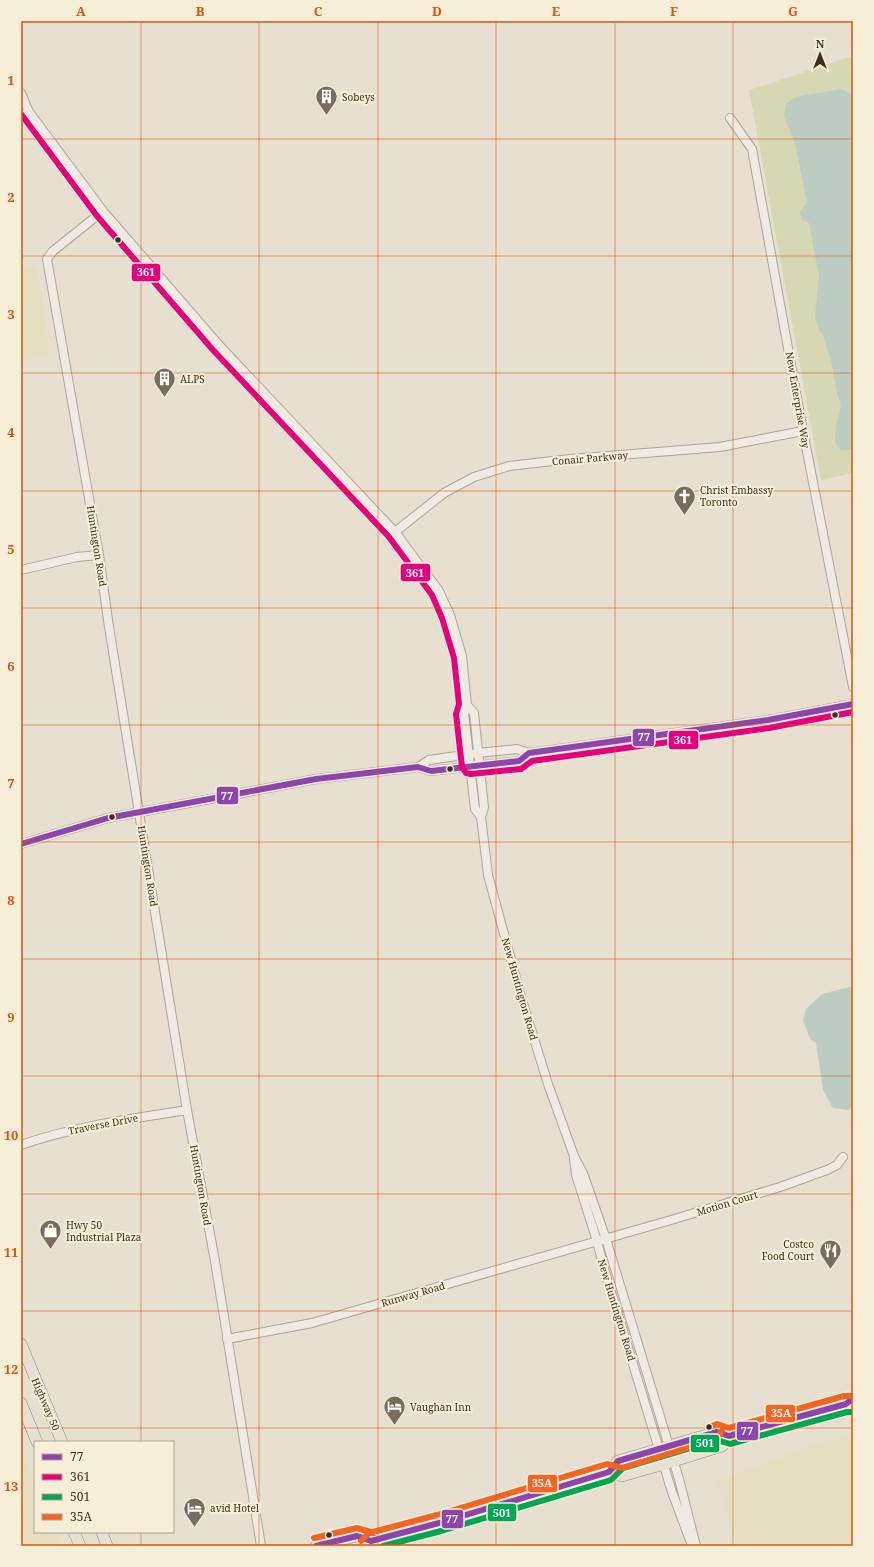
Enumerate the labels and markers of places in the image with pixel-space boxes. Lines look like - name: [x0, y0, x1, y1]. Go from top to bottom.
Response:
- building icon: Sobeys: [314, 84, 340, 117]
- place label: Sobeys: [342, 90, 375, 104]
- unlabelled marker: [113, 235, 123, 245]
- building icon: ALPS: [152, 366, 178, 399]
- place label: ALPS: [180, 372, 205, 386]
- church icon: Christ Embassy Toronto: [672, 483, 698, 516]
- place label: Christ Embassy Toronto: [700, 483, 773, 509]
- unlabelled marker: [830, 710, 840, 720]
- unlabelled marker: [445, 764, 455, 774]
- unlabelled marker: [107, 812, 117, 822]
- shop icon: Hwy 50 Industrial Plaza: [38, 1218, 64, 1251]
- place label: Hwy 50 Industrial Plaza: [66, 1218, 142, 1244]
- place label: Costco Food Court: [762, 1237, 814, 1263]
- restaurant icon: Costco Food Court: [817, 1237, 843, 1270]
- hotel icon: Vaughan Inn: [381, 1394, 407, 1427]
- place label: Vaughan Inn: [410, 1400, 472, 1414]
- unlabelled marker: [704, 1422, 714, 1432]
- hotel icon: avid Hotel: [182, 1495, 208, 1528]
- place label: avid Hotel: [210, 1501, 259, 1515]
- unlabelled marker: [324, 1530, 334, 1540]

